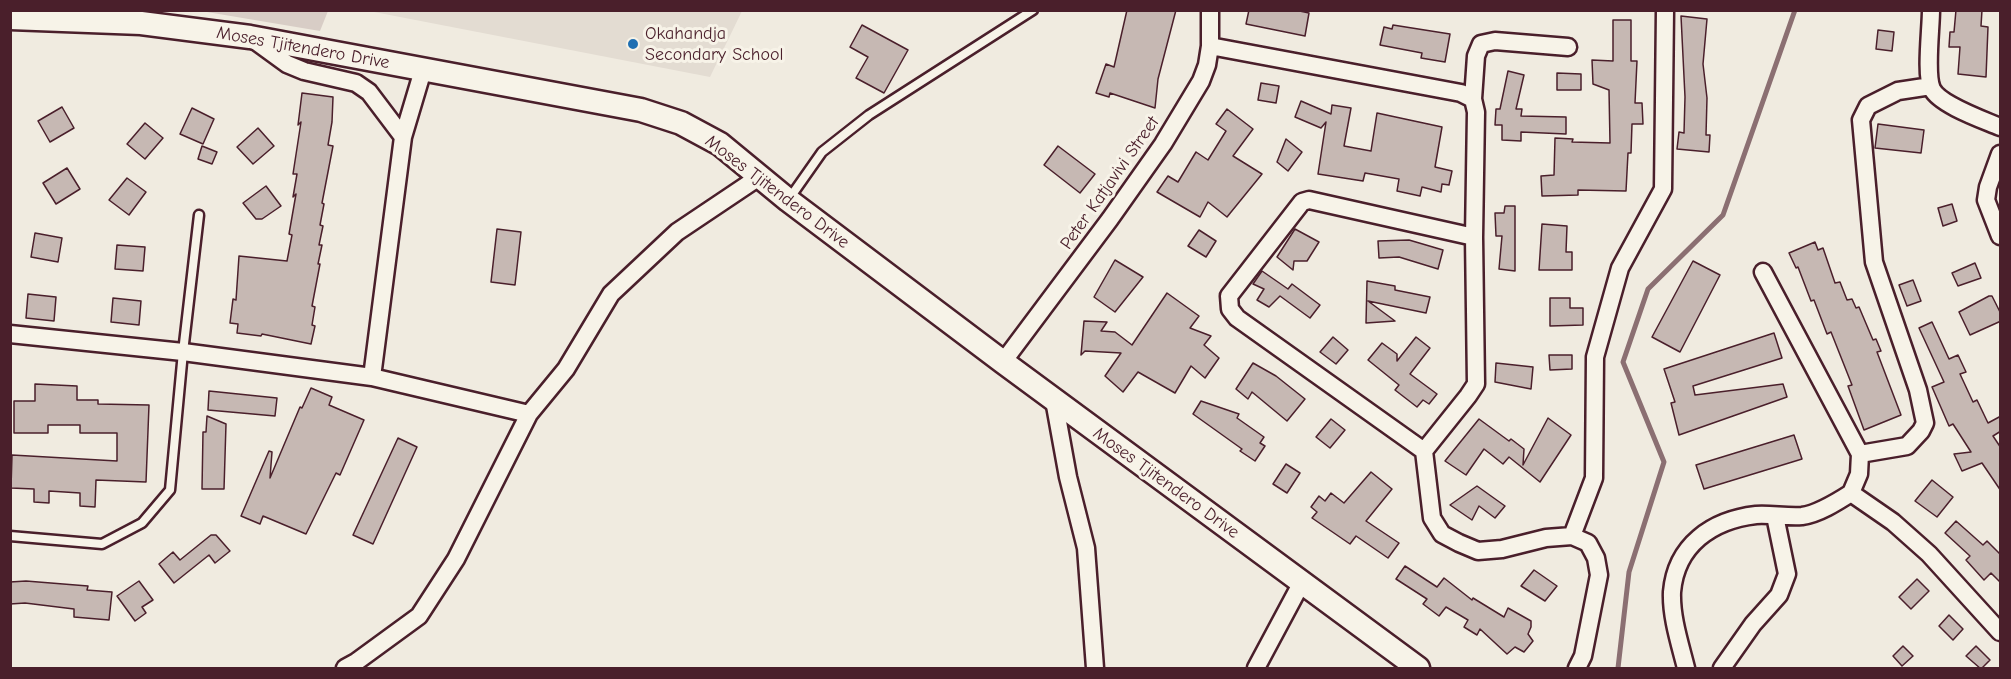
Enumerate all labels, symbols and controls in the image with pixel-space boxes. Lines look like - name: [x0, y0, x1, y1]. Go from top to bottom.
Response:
- street label: Moses Tjitendero Drive: [215, 22, 391, 74]
- place label: Okahandja Secondary School: [645, 23, 783, 66]
- marker: Okahandja Secondary School: [626, 37, 640, 51]
- street label: Peter Katjavivi Street: [1056, 112, 1164, 254]
- street label: Moses Tjitendero Drive: [700, 131, 854, 253]
- street label: Moses Tjitendero Drive: [1089, 423, 1243, 543]

